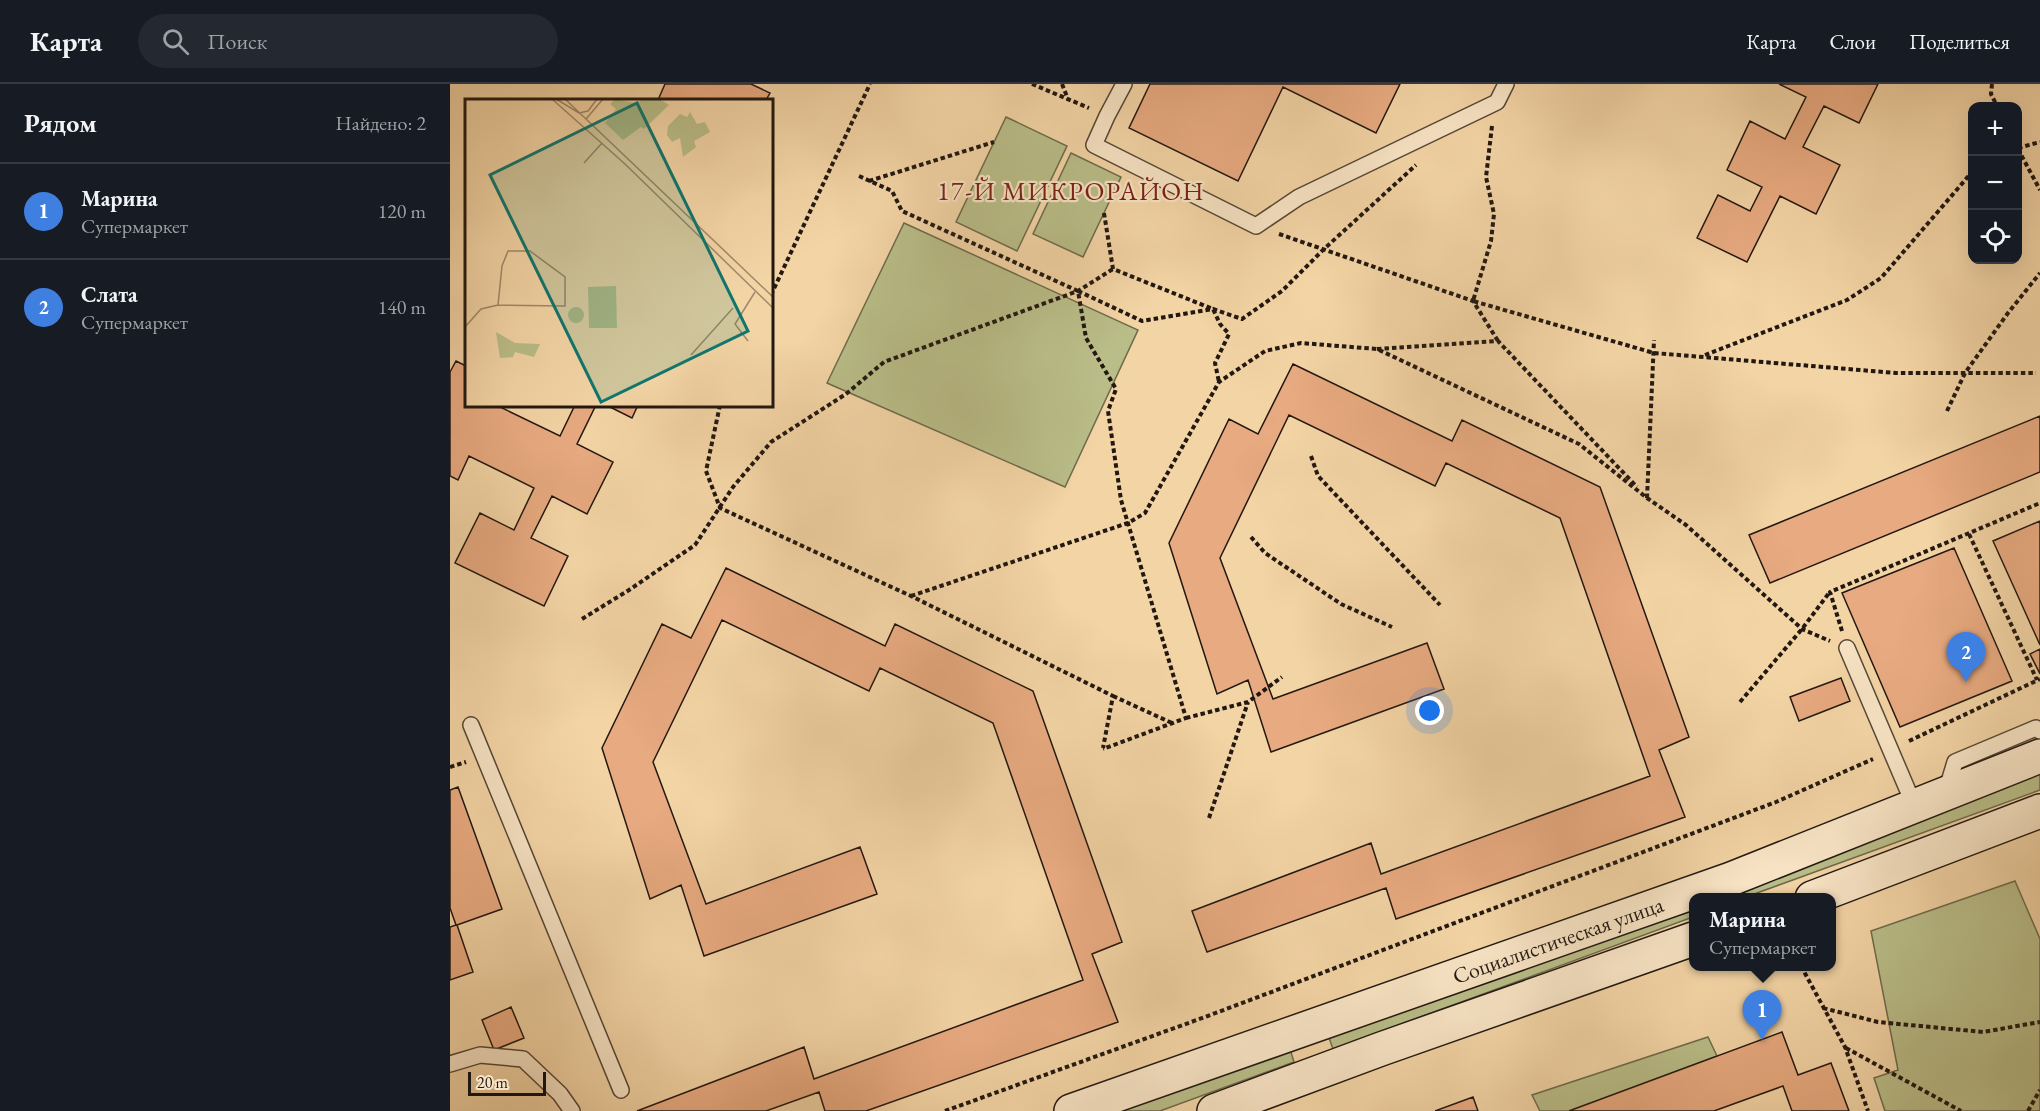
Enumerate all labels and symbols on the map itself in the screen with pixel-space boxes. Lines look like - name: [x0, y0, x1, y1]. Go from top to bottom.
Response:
- inset map: [465, 99, 772, 406]
- district label: 17-Й МИКРОРАЙОН: [937, 174, 1205, 208]
- pin: 2: [1946, 632, 1986, 682]
- your location: [1415, 696, 1444, 725]
- street label: Социалистическая улица: [1449, 890, 1667, 991]
- pin: 1: [1742, 990, 1782, 1040]
- scale bar: [468, 1069, 546, 1096]

